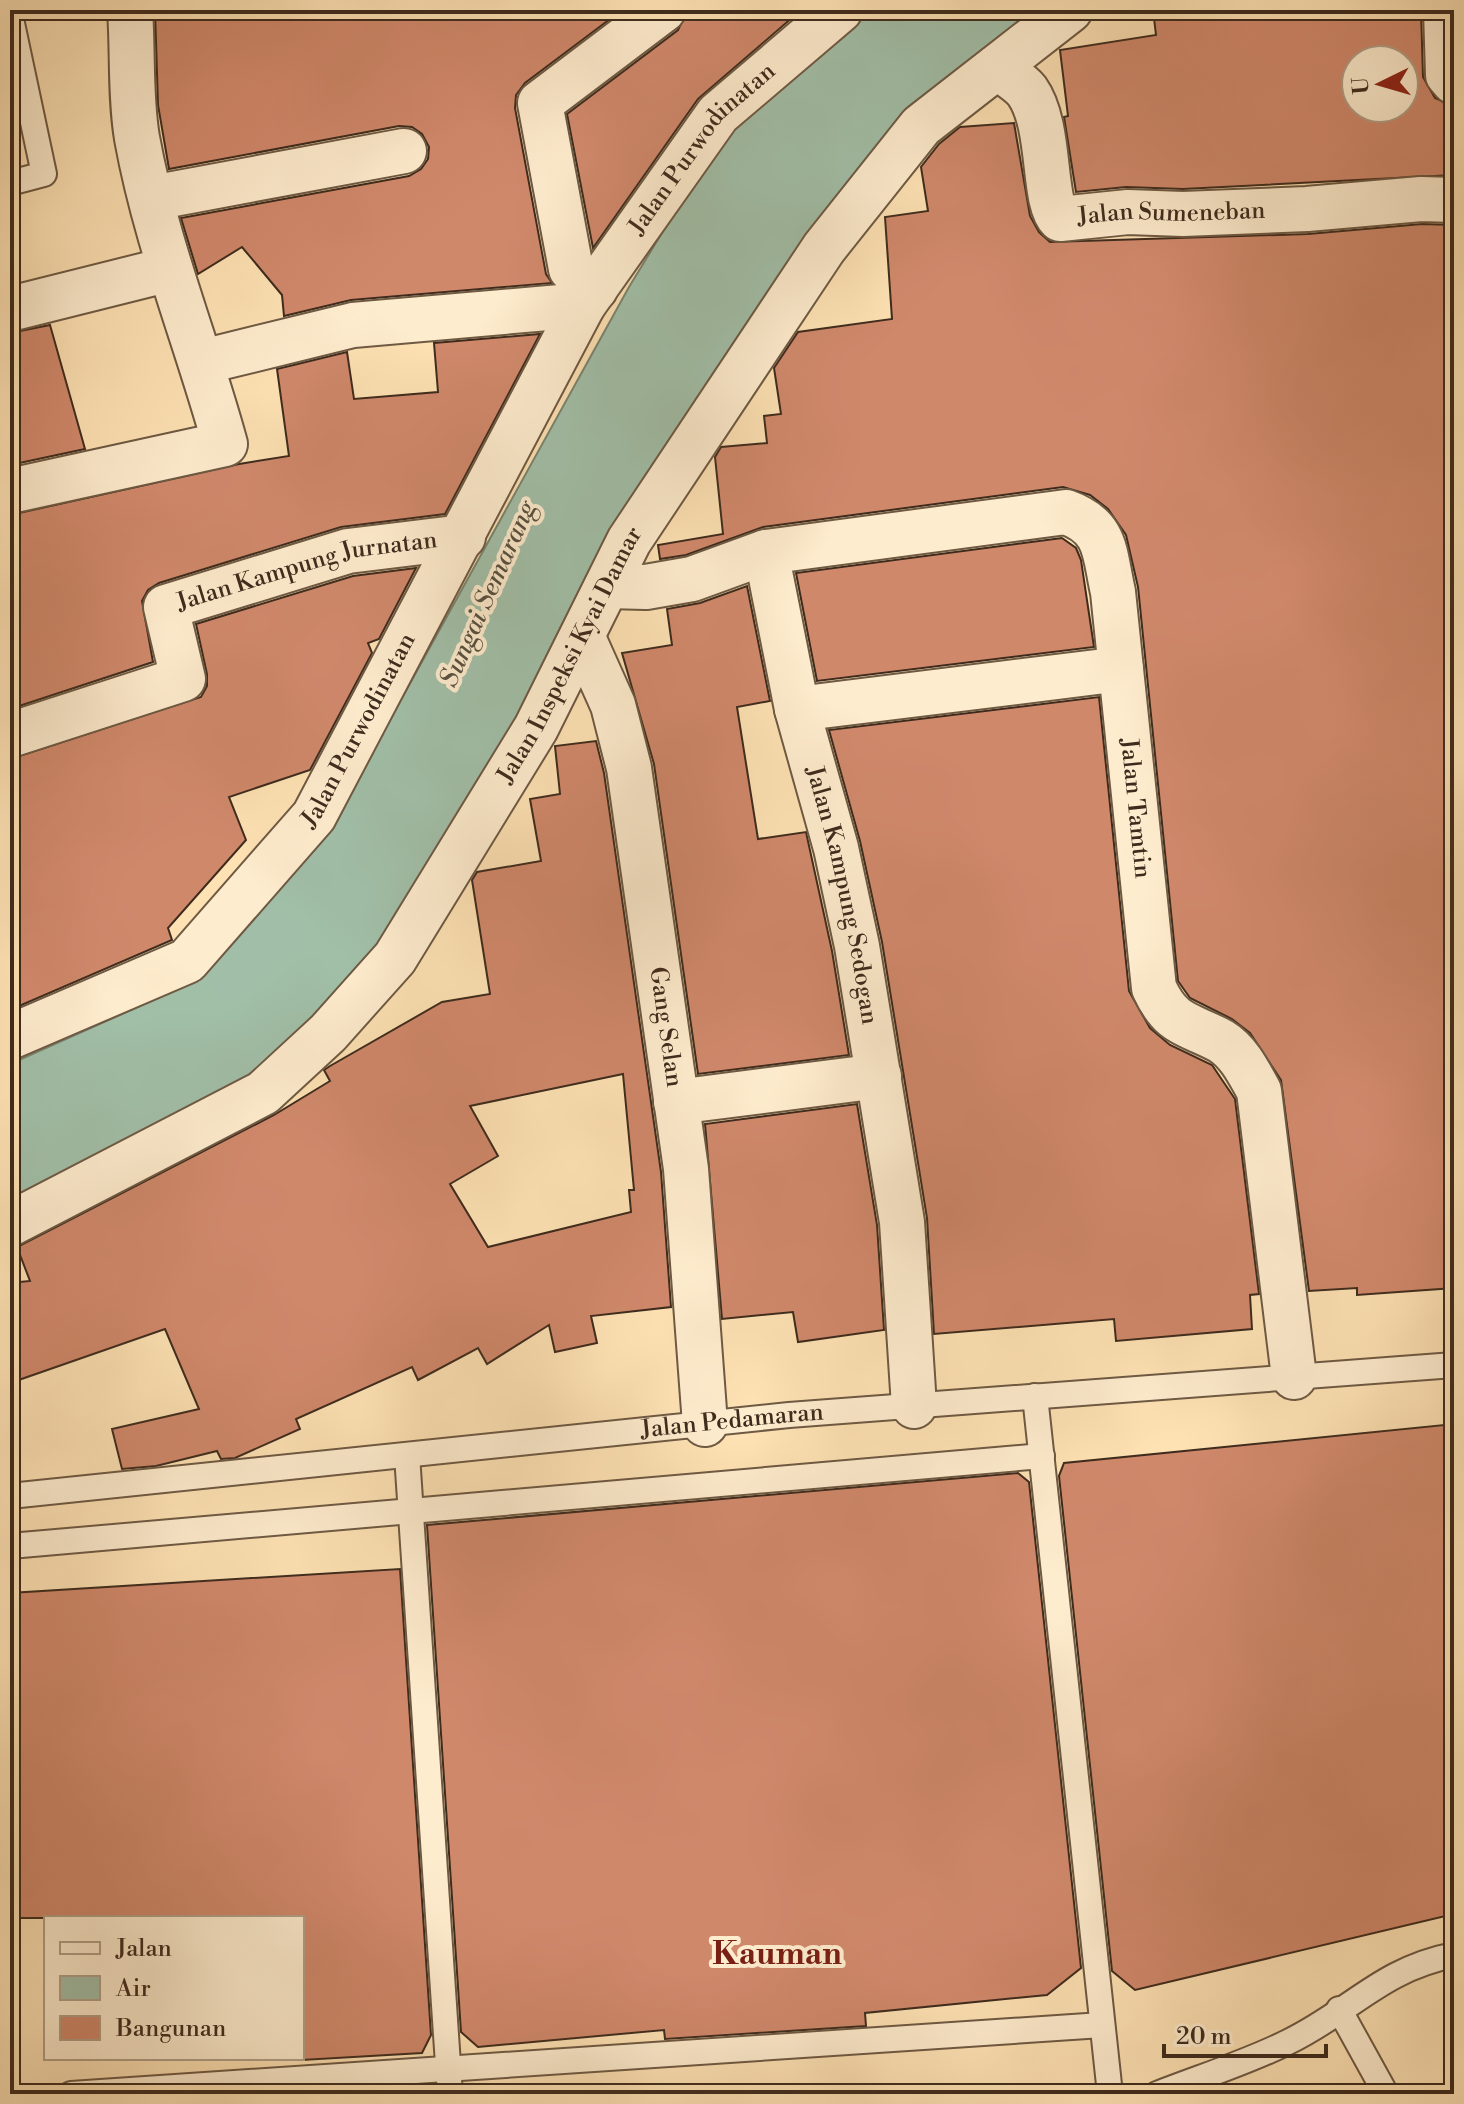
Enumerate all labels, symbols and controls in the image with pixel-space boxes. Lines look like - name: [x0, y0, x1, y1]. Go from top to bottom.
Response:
- north arrow: [1340, 44, 1420, 124]
- street label: Jalan Purwodinatan: [622, 56, 782, 242]
- text: U: [1347, 76, 1376, 95]
- street label: Jalan Sumeneban: [1075, 196, 1266, 232]
- water label: Sungai Semarang: [433, 495, 544, 692]
- street label: Jalan Inspeksi Kyai Damar: [490, 521, 649, 790]
- street label: Jalan Kampung Jurnatan: [172, 525, 439, 618]
- street label: Jalan Purwodinatan: [295, 628, 423, 835]
- street label: Jalan Tamtin: [1113, 736, 1158, 880]
- street label: Jalan Kampung Sedogan: [799, 762, 885, 1027]
- street label: Gang Selan: [642, 965, 689, 1089]
- street label: Jalan Pedamaran: [638, 1397, 825, 1445]
- legend: [44, 1916, 304, 2060]
- text: Jalan: [115, 1934, 172, 1964]
- district label: Kauman: [712, 1934, 842, 1974]
- text: Air: [115, 1974, 151, 2004]
- scale bar: [1164, 2008, 1326, 2058]
- text: Bangunan: [115, 2014, 226, 2044]
- text: 20 m: [1176, 2022, 1232, 2052]

